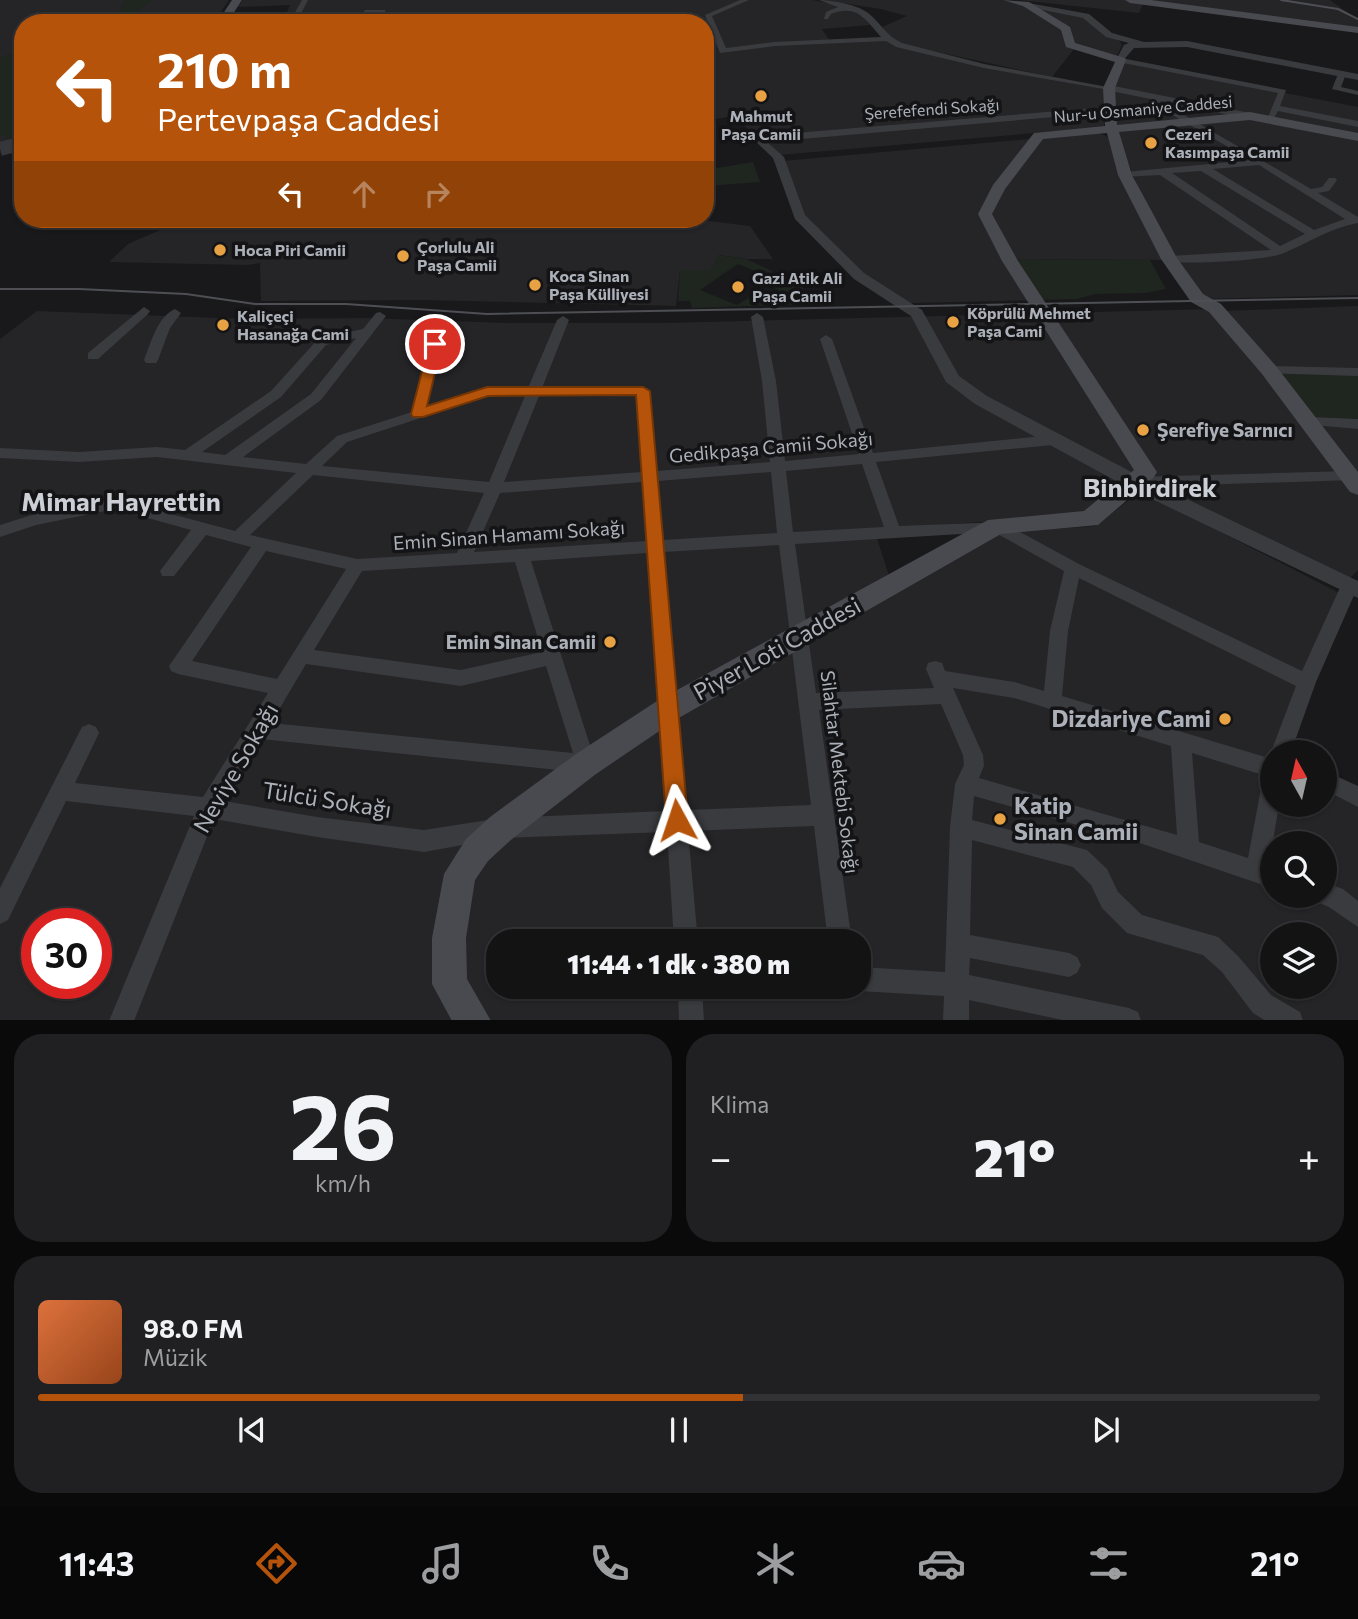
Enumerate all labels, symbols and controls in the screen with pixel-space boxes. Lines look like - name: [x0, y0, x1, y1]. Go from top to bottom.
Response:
- text: 210 m: [157, 38, 292, 98]
- icon: left: [42, 42, 133, 133]
- marker: Mahmut Paşa Camii: [753, 88, 769, 104]
- street label: Nur-u Osmaniye Caddesi: [1053, 91, 1233, 126]
- street label: Şerefefendi Sokağı: [864, 94, 1000, 123]
- text: Pertevpaşa Caddesi: [157, 98, 440, 138]
- place label: Mahmut Paşa Camii: [721, 106, 801, 143]
- place label: Cezeri Kasımpaşa Camii: [1165, 124, 1290, 161]
- marker: Cezeri Kasımpaşa Camii: [1143, 135, 1159, 151]
- icon: left: [272, 175, 310, 213]
- icon: ahead: [345, 175, 383, 213]
- icon: right: [418, 175, 456, 213]
- place label: Çorlulu Ali Paşa Camii: [417, 237, 497, 274]
- place label: Hoca Piri Camii: [234, 240, 346, 259]
- marker: Hoca Piri Camii: [212, 242, 228, 258]
- marker: Çorlulu Ali Paşa Camii: [395, 248, 411, 264]
- place label: Koca Sinan Paşa Külliyesi: [549, 266, 649, 303]
- place label: Gazi Atik Ali Paşa Camii: [752, 268, 842, 305]
- marker: Koca Sinan Paşa Külliyesi: [527, 277, 543, 293]
- marker: Gazi Atik Ali Paşa Camii: [730, 279, 746, 295]
- place label: Köprülü Mehmet Paşa Cami: [967, 303, 1091, 340]
- place label: Kaliçeçi Hasanağa Cami: [237, 306, 349, 343]
- pin: [405, 314, 465, 374]
- marker: Köprülü Mehmet Paşa Cami: [945, 314, 961, 330]
- marker: Kaliçeçi Hasanağa Cami: [215, 317, 231, 333]
- icon: arrive: [416, 325, 454, 363]
- place label: Şerefiye Sarnıcı: [1157, 418, 1293, 441]
- marker: Şerefiye Sarnıcı: [1135, 422, 1151, 438]
- street label: Gedikpaşa Camii Sokağı: [668, 426, 874, 467]
- district label: Binbirdirek: [1083, 471, 1217, 502]
- district label: Mimar Hayrettin: [21, 485, 221, 516]
- street label: Emin Sinan Hamamı Sokağı: [392, 515, 626, 554]
- street label: Piyer Loti Caddesi: [688, 591, 865, 706]
- place label: Emin Sinan Camii: [446, 630, 596, 653]
- marker: Emin Sinan Camii: [602, 634, 618, 650]
- street label: Silahtar Mektebi Sokağı: [817, 669, 864, 875]
- street label: Neviye Sokağı: [187, 698, 284, 837]
- place label: Dizdariye Cami: [1051, 704, 1211, 732]
- marker: Dizdariye Cami: [1217, 711, 1233, 727]
- north arrow: [1260, 740, 1337, 817]
- map controls: [1260, 740, 1337, 999]
- street label: Tülcü Sokağı: [261, 775, 394, 823]
- position arrow: [640, 783, 714, 857]
- place label: Katip Sinan Camii: [1014, 791, 1138, 845]
- marker: Katip Sinan Camii: [992, 811, 1008, 827]
- button: search: [1260, 831, 1337, 908]
- speed limit sign: 30: [21, 908, 112, 999]
- button: layers: [1260, 922, 1337, 999]
- text: 11:44 · 1 dk · 380 m: [567, 948, 790, 979]
- text: 26: [289, 1067, 397, 1179]
- text: Klima: [710, 1090, 769, 1118]
- text: 21°: [974, 1124, 1055, 1188]
- text: −: [710, 1133, 732, 1180]
- text: +: [1298, 1133, 1320, 1180]
- text: km/h: [315, 1169, 371, 1197]
- text: 98.0 FM: [143, 1312, 244, 1343]
- text: Müzik: [143, 1343, 208, 1371]
- icon: previous: [233, 1411, 271, 1449]
- icon: pause: [660, 1411, 698, 1449]
- icon: next: [1087, 1411, 1125, 1449]
- icon: directions: [252, 1539, 301, 1588]
- icon: music: [418, 1539, 467, 1588]
- icon: phone: [585, 1539, 634, 1588]
- icon: climate: [751, 1539, 800, 1588]
- icon: car: [917, 1539, 966, 1588]
- icon: filters: [1084, 1539, 1133, 1588]
- text: 11:43: [59, 1543, 134, 1583]
- text: 21°: [1250, 1543, 1299, 1583]

